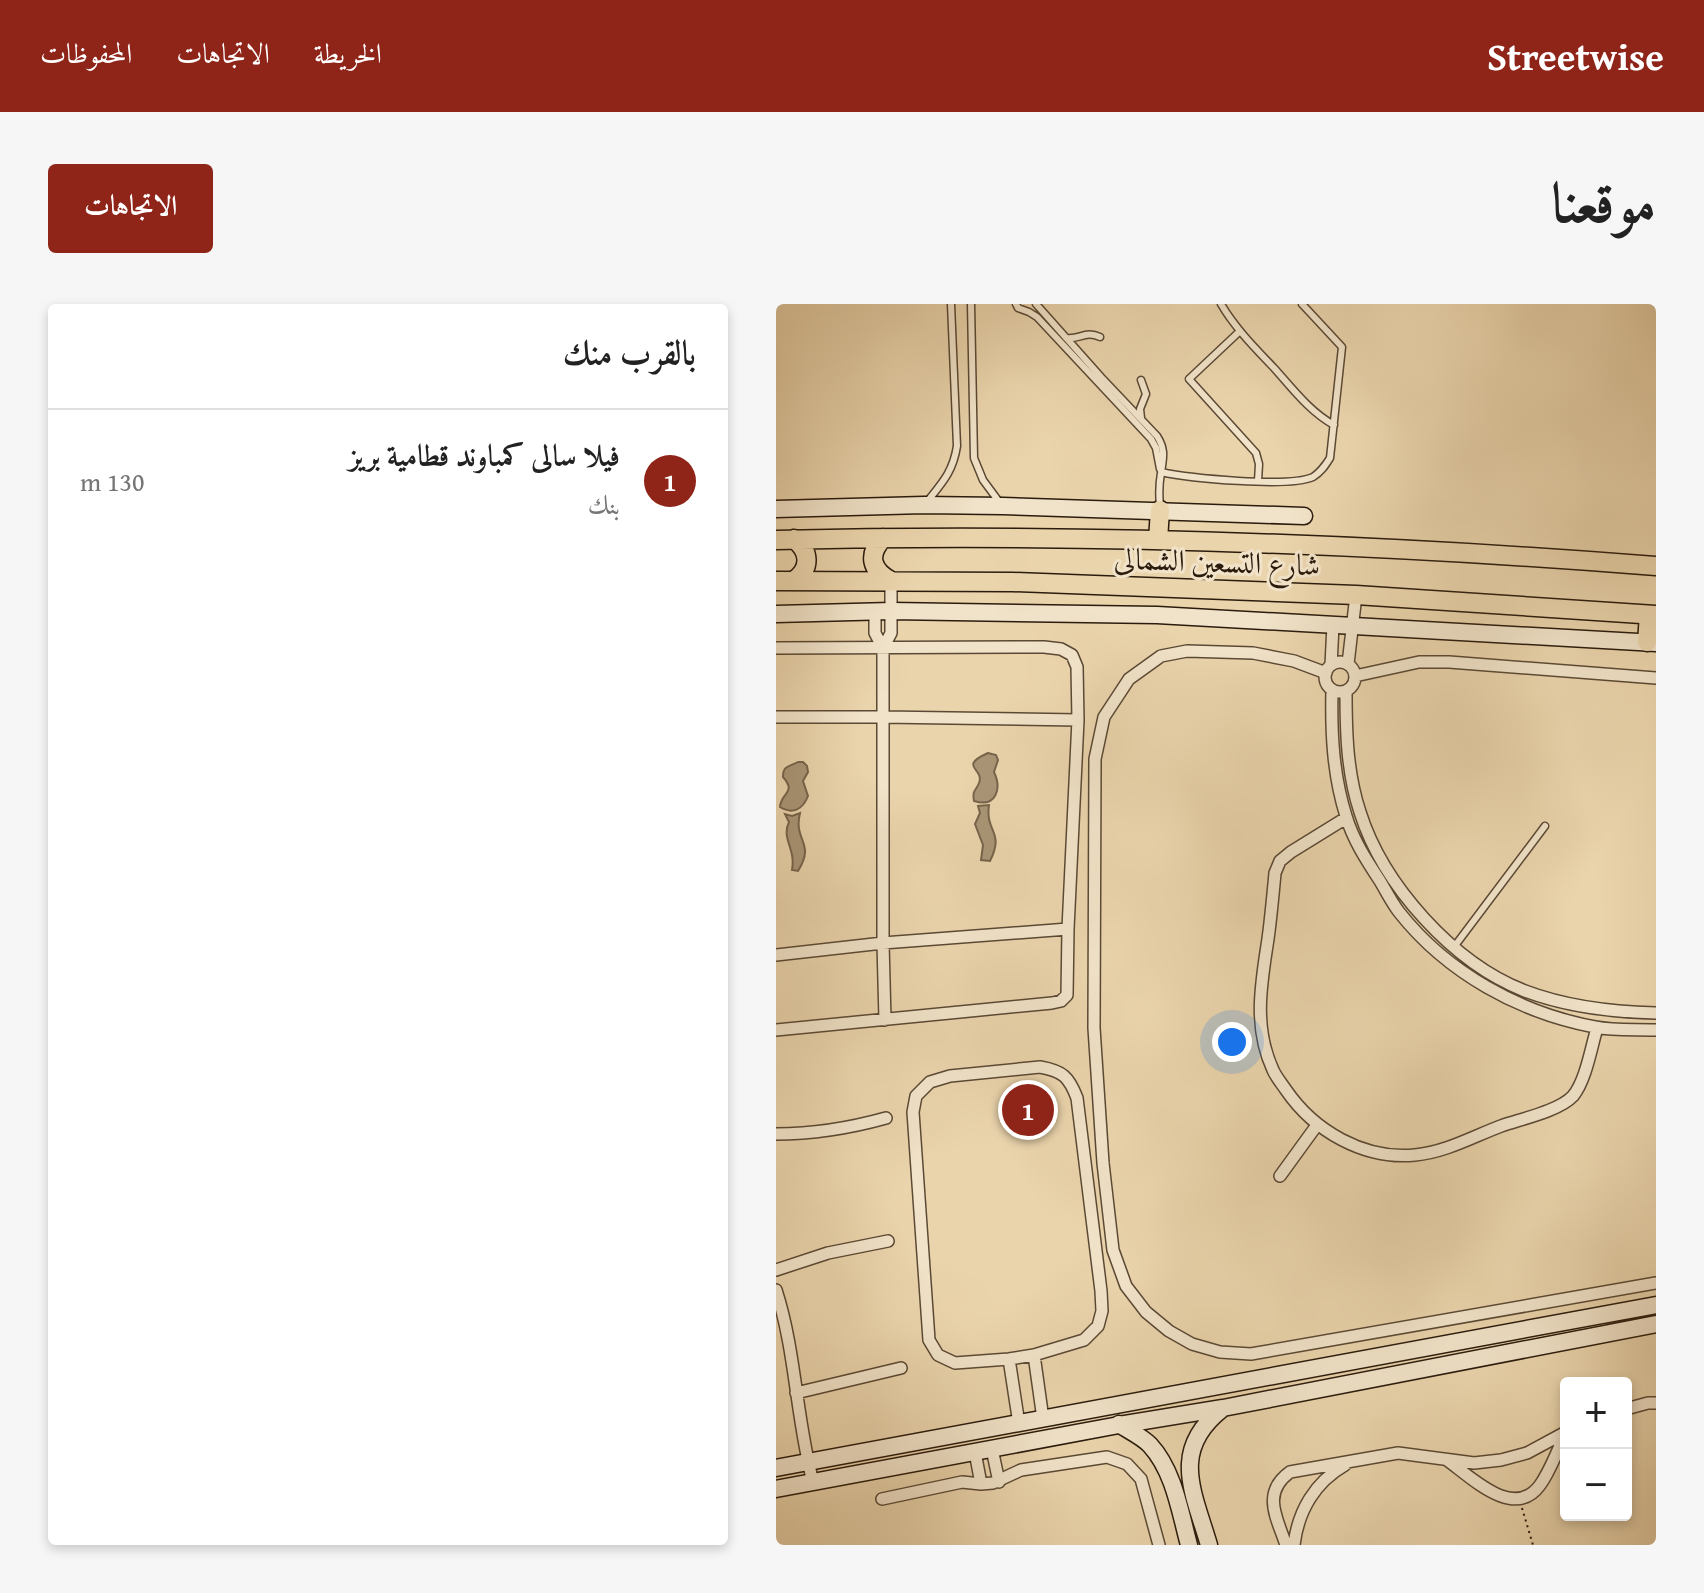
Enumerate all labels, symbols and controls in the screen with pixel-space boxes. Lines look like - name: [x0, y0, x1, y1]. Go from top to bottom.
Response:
- text: Streetwise: [1487, 28, 1664, 84]
- text: المحفوظات: [40, 32, 132, 73]
- text: الاتجاهات: [176, 32, 270, 73]
- text: الخريطة: [314, 32, 382, 73]
- text: موقعنا: [1551, 160, 1656, 243]
- button: الاتجاهات: [48, 164, 213, 253]
- text: بالقرب منك: [563, 327, 696, 376]
- text: فيلا سالى كمباوند قطامية بريز: [349, 433, 620, 477]
- text: 130 m: [80, 462, 145, 501]
- text: 1: [663, 462, 677, 501]
- text: بنك: [588, 485, 620, 524]
- street label: شارع التسعين الشمالى: [1113, 535, 1321, 591]
- your location: [1212, 1022, 1252, 1062]
- pin: 1: [1002, 1080, 1054, 1140]
- map controls: [1560, 1377, 1632, 1521]
- button: +: [1560, 1377, 1632, 1449]
- button: −: [1560, 1449, 1632, 1521]

